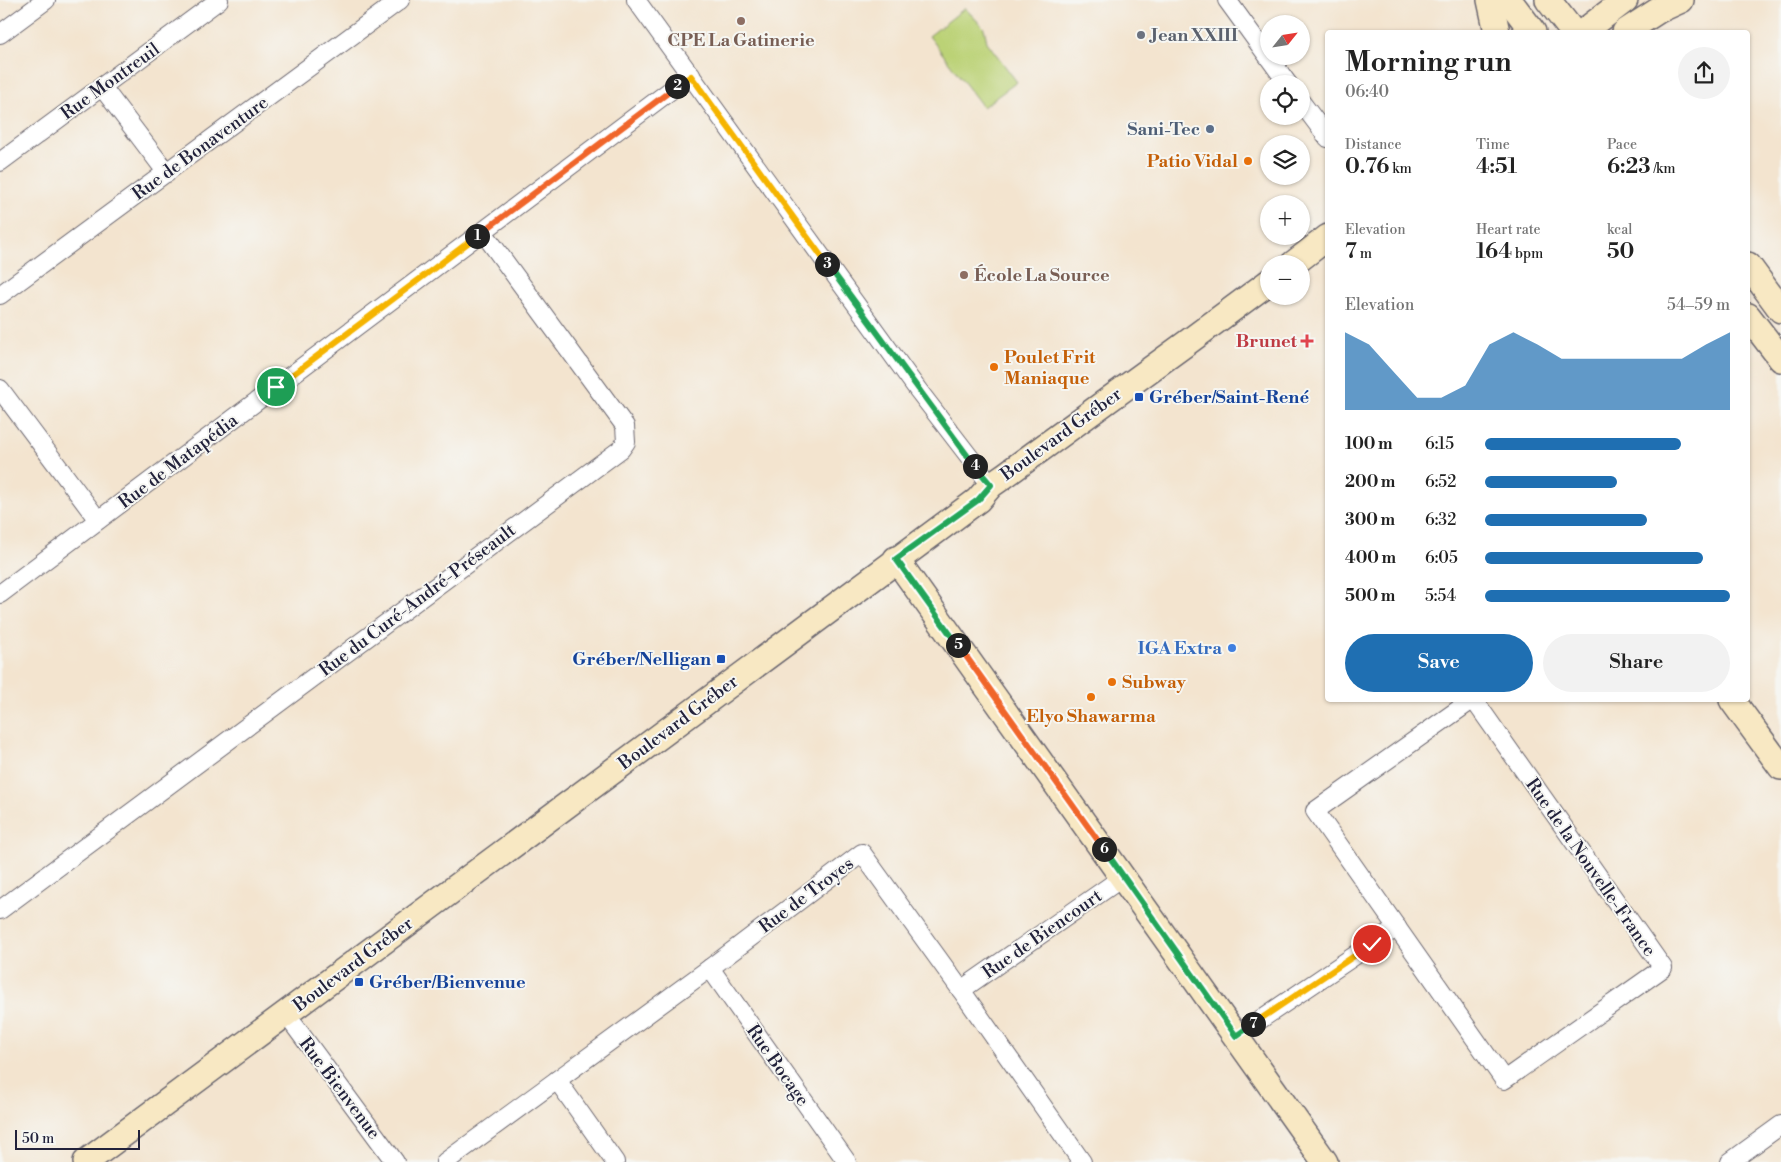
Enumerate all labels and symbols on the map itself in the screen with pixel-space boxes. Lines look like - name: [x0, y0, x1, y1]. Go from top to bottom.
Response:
- marker: CPE La Gatinerie: [735, 15, 747, 27]
- north arrow: [1260, 15, 1310, 65]
- place label: Jean XXIII: [1148, 24, 1238, 47]
- place label: CPE La Gatinerie: [667, 29, 815, 52]
- marker: Jean XXIII: [1135, 29, 1147, 41]
- street label: Rue Montreuil: [56, 37, 165, 125]
- pin: 2: [664, 74, 690, 98]
- street label: Rue de Bonaventure: [128, 91, 273, 206]
- place label: Sani-Tec: [1127, 118, 1200, 141]
- marker: Sani-Tec: [1204, 123, 1216, 135]
- place label: Patio Vidal: [1147, 150, 1238, 173]
- marker: Patio Vidal: [1242, 155, 1254, 167]
- pin: 1: [464, 224, 490, 248]
- pin: 3: [814, 252, 840, 276]
- place label: École La Source: [974, 264, 1110, 287]
- marker: École La Source: [958, 269, 970, 281]
- place label: Brunet: [1236, 330, 1298, 353]
- marker: Brunet: [1301, 335, 1313, 347]
- place label: Poulet Frit Maniaque: [1004, 346, 1096, 390]
- marker: Poulet Frit Maniaque: [988, 361, 1000, 373]
- pin: [255, 366, 297, 408]
- street label: Boulevard Gréber: [995, 383, 1127, 487]
- place label: Gréber/Saint-René: [1149, 386, 1309, 409]
- marker: Gréber/Saint-René: [1133, 391, 1145, 403]
- street label: Rue de Matapédia: [114, 408, 243, 514]
- pin: 4: [962, 454, 988, 478]
- street label: Rue du Curé-André-Préseault: [314, 519, 521, 682]
- pin: 5: [946, 632, 970, 658]
- place label: IGA Extra: [1138, 637, 1222, 660]
- marker: IGA Extra: [1226, 642, 1238, 654]
- place label: Gréber/Nelligan: [572, 648, 711, 671]
- marker: Gréber/Nelligan: [715, 653, 727, 665]
- street label: Boulevard Gréber: [613, 670, 743, 776]
- place label: Subway: [1122, 671, 1187, 694]
- marker: Subway: [1106, 676, 1118, 688]
- marker: Elyo Shawarma: [1085, 691, 1097, 703]
- place label: Elyo Shawarma: [1026, 705, 1156, 728]
- street label: Rue de la Nouvelle-France: [1520, 774, 1661, 961]
- pin: 6: [1092, 836, 1116, 862]
- street label: Rue de Troyes: [754, 852, 859, 939]
- street label: Rue de Biencourt: [978, 884, 1107, 984]
- street label: Boulevard Gréber: [288, 912, 418, 1018]
- pin: [1351, 923, 1393, 965]
- place label: Gréber/Bienvenue: [369, 971, 526, 994]
- marker: Gréber/Bienvenue: [353, 976, 365, 988]
- pin: 7: [1240, 1012, 1266, 1036]
- street label: Rue Bocage: [741, 1020, 814, 1111]
- street label: Rue Bienvenue: [294, 1033, 385, 1144]
- scale bar: [15, 1127, 140, 1150]

